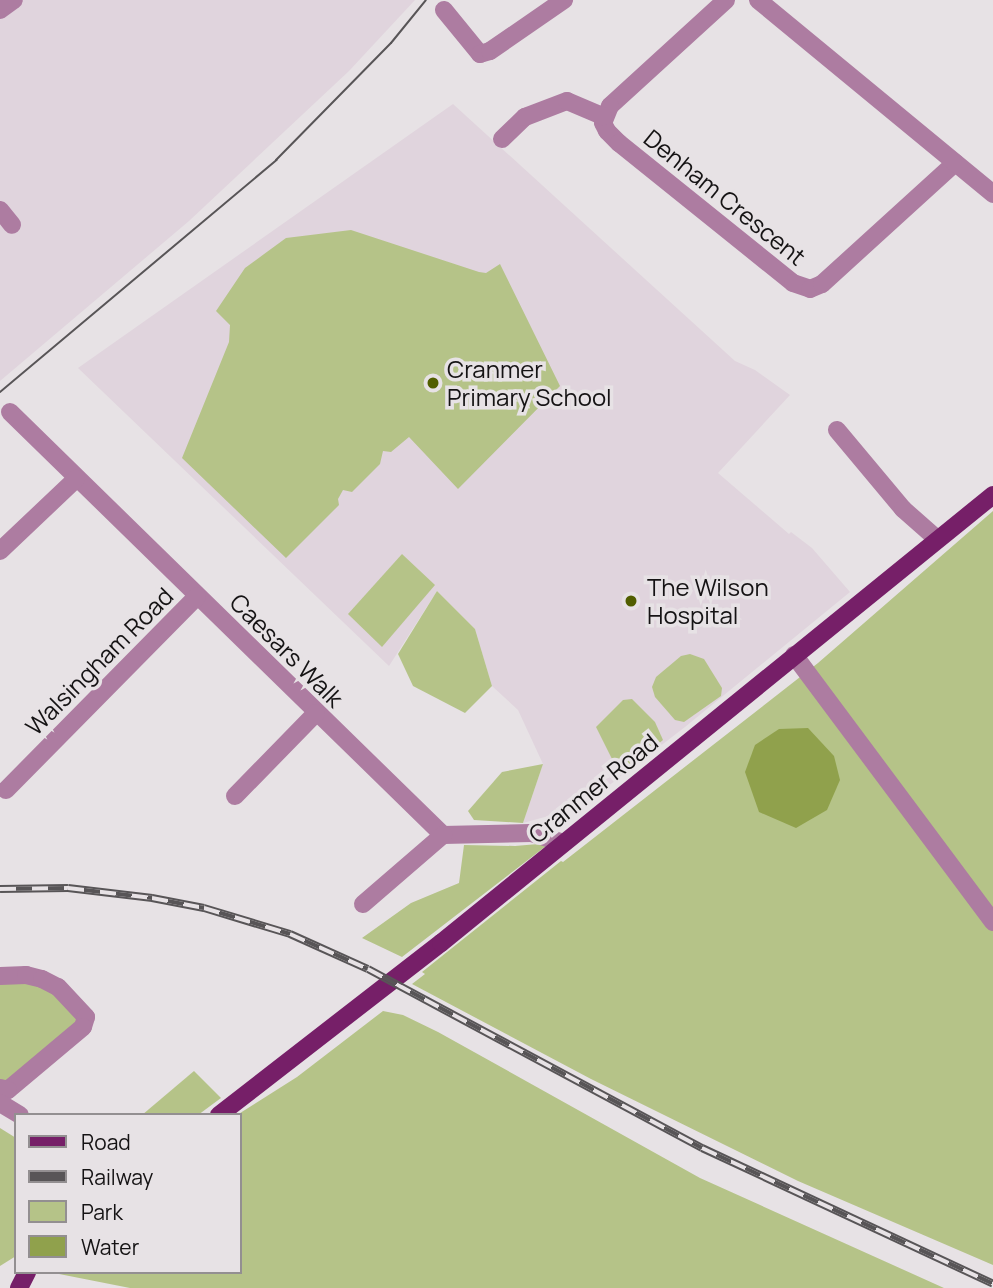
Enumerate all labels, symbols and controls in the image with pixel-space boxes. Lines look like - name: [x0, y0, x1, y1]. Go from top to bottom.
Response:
- street label: Denham Crescent: [638, 123, 812, 271]
- place label: Cranmer Primary School: [447, 355, 612, 411]
- marker: Cranmer Primary School: [425, 375, 441, 391]
- place label: The Wilson Hospital: [647, 573, 769, 629]
- street label: Walsingham Road: [19, 581, 179, 741]
- street label: Caesars Walk: [224, 587, 350, 713]
- marker: The Wilson Hospital: [621, 591, 641, 611]
- street label: Cranmer Road: [523, 727, 663, 849]
- legend: [14, 1113, 242, 1274]
- text: Road: [81, 1128, 131, 1156]
- text: Railway: [81, 1163, 153, 1191]
- text: Park: [81, 1198, 123, 1226]
- text: Water: [81, 1233, 139, 1261]

